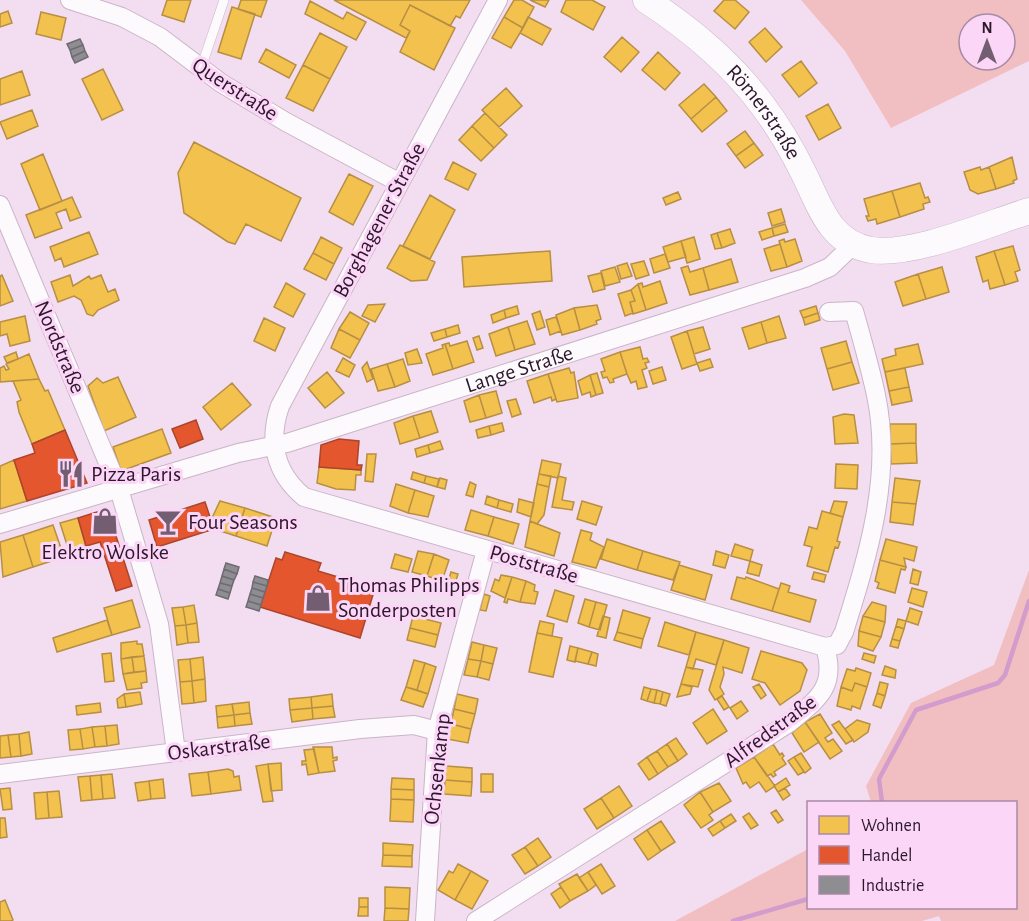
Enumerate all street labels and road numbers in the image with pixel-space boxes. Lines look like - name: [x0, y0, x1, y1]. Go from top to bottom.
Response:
- street label: Querstraße: [188, 53, 282, 125]
- street label: Römerstraße: [722, 60, 805, 163]
- street label: Borghagener Straße: [329, 139, 429, 301]
- street label: Nordstraße: [31, 298, 89, 396]
- street label: Lange Straße: [463, 342, 576, 397]
- street label: Poststraße: [487, 541, 581, 587]
- street label: Alfredstraße: [720, 690, 820, 772]
- street label: Ochsenkamp: [420, 712, 454, 826]
- street label: Oskarstraße: [166, 730, 272, 764]

